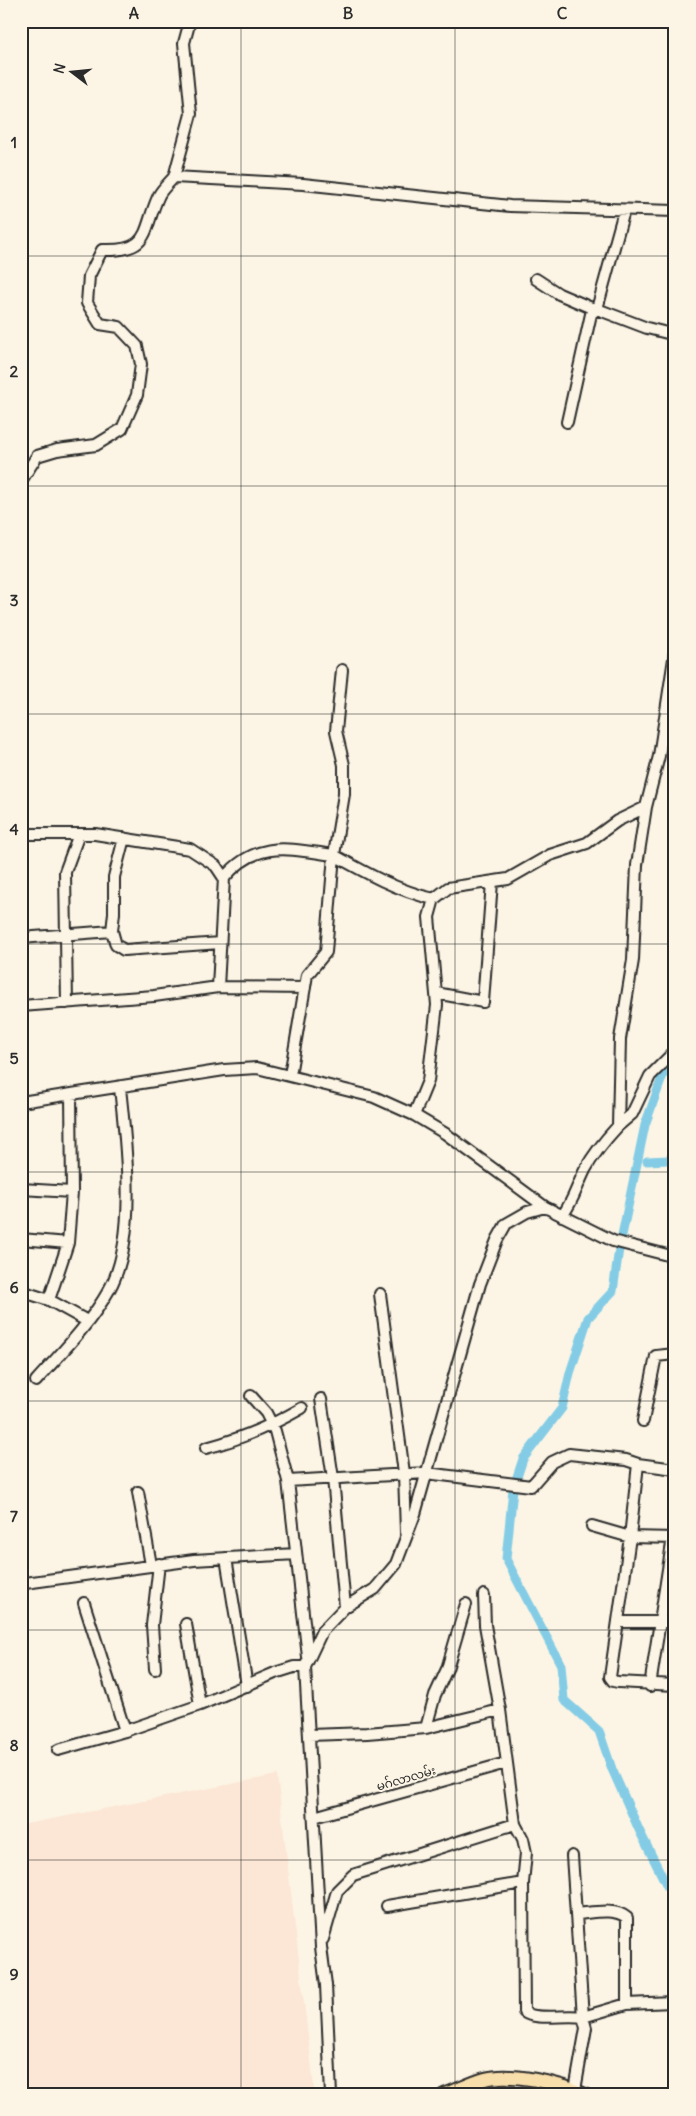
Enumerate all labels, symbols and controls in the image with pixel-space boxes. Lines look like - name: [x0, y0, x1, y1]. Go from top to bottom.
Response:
- text: A: [129, 3, 139, 23]
- text: B: [343, 3, 354, 23]
- text: C: [557, 3, 568, 23]
- north arrow: [48, 48, 98, 98]
- text: N: [50, 61, 69, 76]
- text: 1: [11, 132, 17, 152]
- text: 2: [10, 361, 19, 381]
- text: 3: [9, 590, 19, 610]
- text: 4: [9, 819, 19, 839]
- text: 5: [9, 1048, 19, 1068]
- text: 6: [9, 1277, 19, 1297]
- text: 7: [10, 1506, 18, 1526]
- text: 8: [9, 1735, 19, 1755]
- street label: မဂ်လာလမ်း: [374, 1761, 437, 1794]
- text: 9: [9, 1964, 19, 1984]

